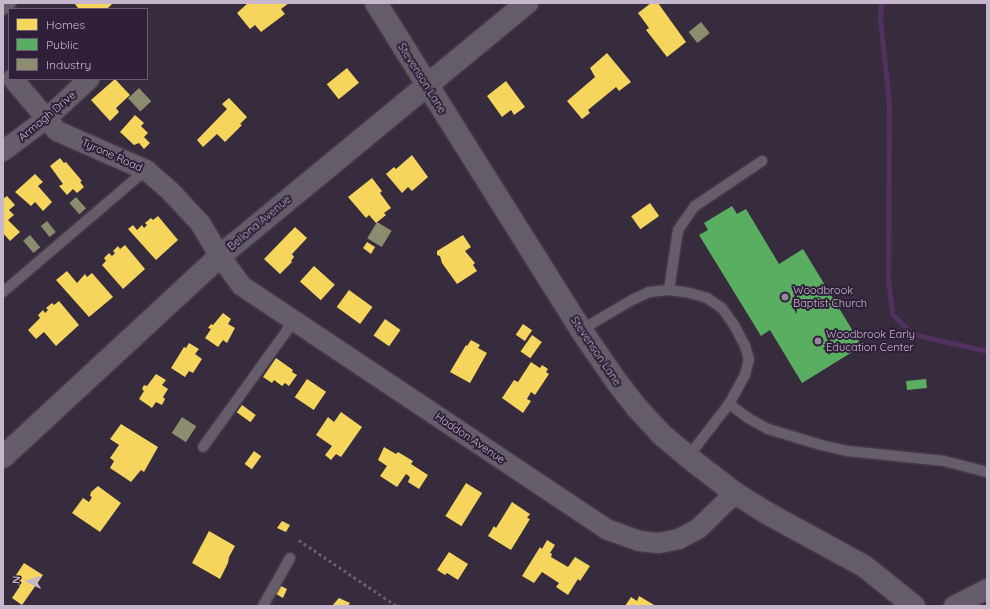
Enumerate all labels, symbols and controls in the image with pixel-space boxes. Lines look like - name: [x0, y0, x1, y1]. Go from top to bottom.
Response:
- legend: [8, 8, 148, 80]
- text: Homes: [46, 17, 85, 32]
- text: Public: [46, 37, 79, 52]
- street label: Stevenson Lane: [395, 40, 449, 116]
- text: Industry: [46, 57, 91, 72]
- street label: Armagh Drive: [16, 88, 78, 144]
- street label: Tyrone Road: [79, 136, 145, 174]
- street label: Bellona Avenue: [225, 193, 293, 253]
- place label: Woodbrook Baptist Church: [793, 284, 867, 310]
- marker: Woodbrook Baptist Church: [780, 292, 790, 302]
- street label: Stevenson Lane: [568, 314, 624, 388]
- place label: Woodbrook Early Education Center: [826, 328, 915, 354]
- marker: Woodbrook Early Education Center: [813, 336, 823, 346]
- street label: Haddon Avenue: [433, 410, 507, 466]
- north arrow: [8, 561, 48, 601]
- text: N: [9, 575, 23, 585]

